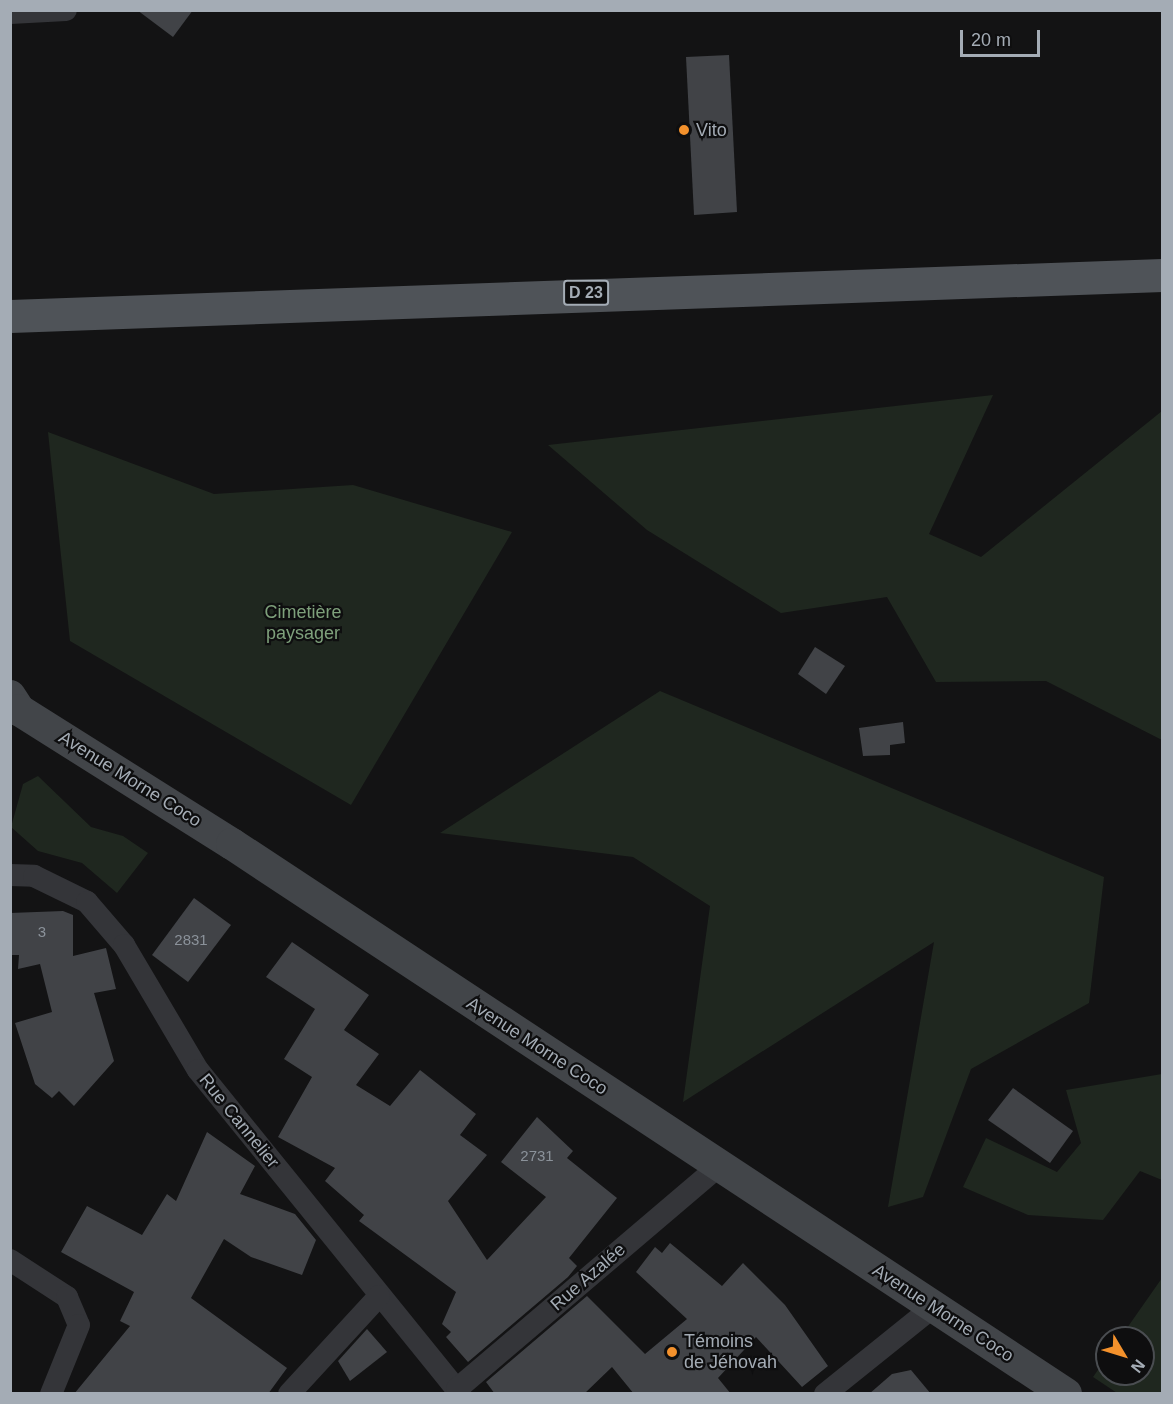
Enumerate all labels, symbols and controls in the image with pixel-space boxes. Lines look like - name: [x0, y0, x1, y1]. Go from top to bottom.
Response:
- scale bar: [963, 18, 1042, 56]
- text: 20 m: [971, 30, 1011, 50]
- place label: Vito: [696, 119, 727, 141]
- marker: Vito: [677, 123, 691, 137]
- road number: D 23: [562, 280, 610, 306]
- park label: Cimetière paysager: [264, 602, 342, 644]
- street label: Avenue Morne Coco: [55, 726, 205, 832]
- house number: 3: [38, 923, 46, 941]
- house number: 2831: [174, 931, 208, 949]
- street label: Avenue Morne Coco: [462, 992, 612, 1100]
- street label: Rue Cannelier: [194, 1069, 284, 1173]
- house number: 2731: [520, 1147, 554, 1165]
- street label: Rue Azalée: [546, 1238, 630, 1316]
- street label: Avenue Morne Coco: [868, 1259, 1018, 1367]
- north arrow: [1095, 1326, 1155, 1386]
- place label: Témoins de Jéhovah: [684, 1331, 777, 1374]
- marker: Témoins de Jéhovah: [665, 1345, 679, 1359]
- text: N: [1128, 1356, 1148, 1376]

